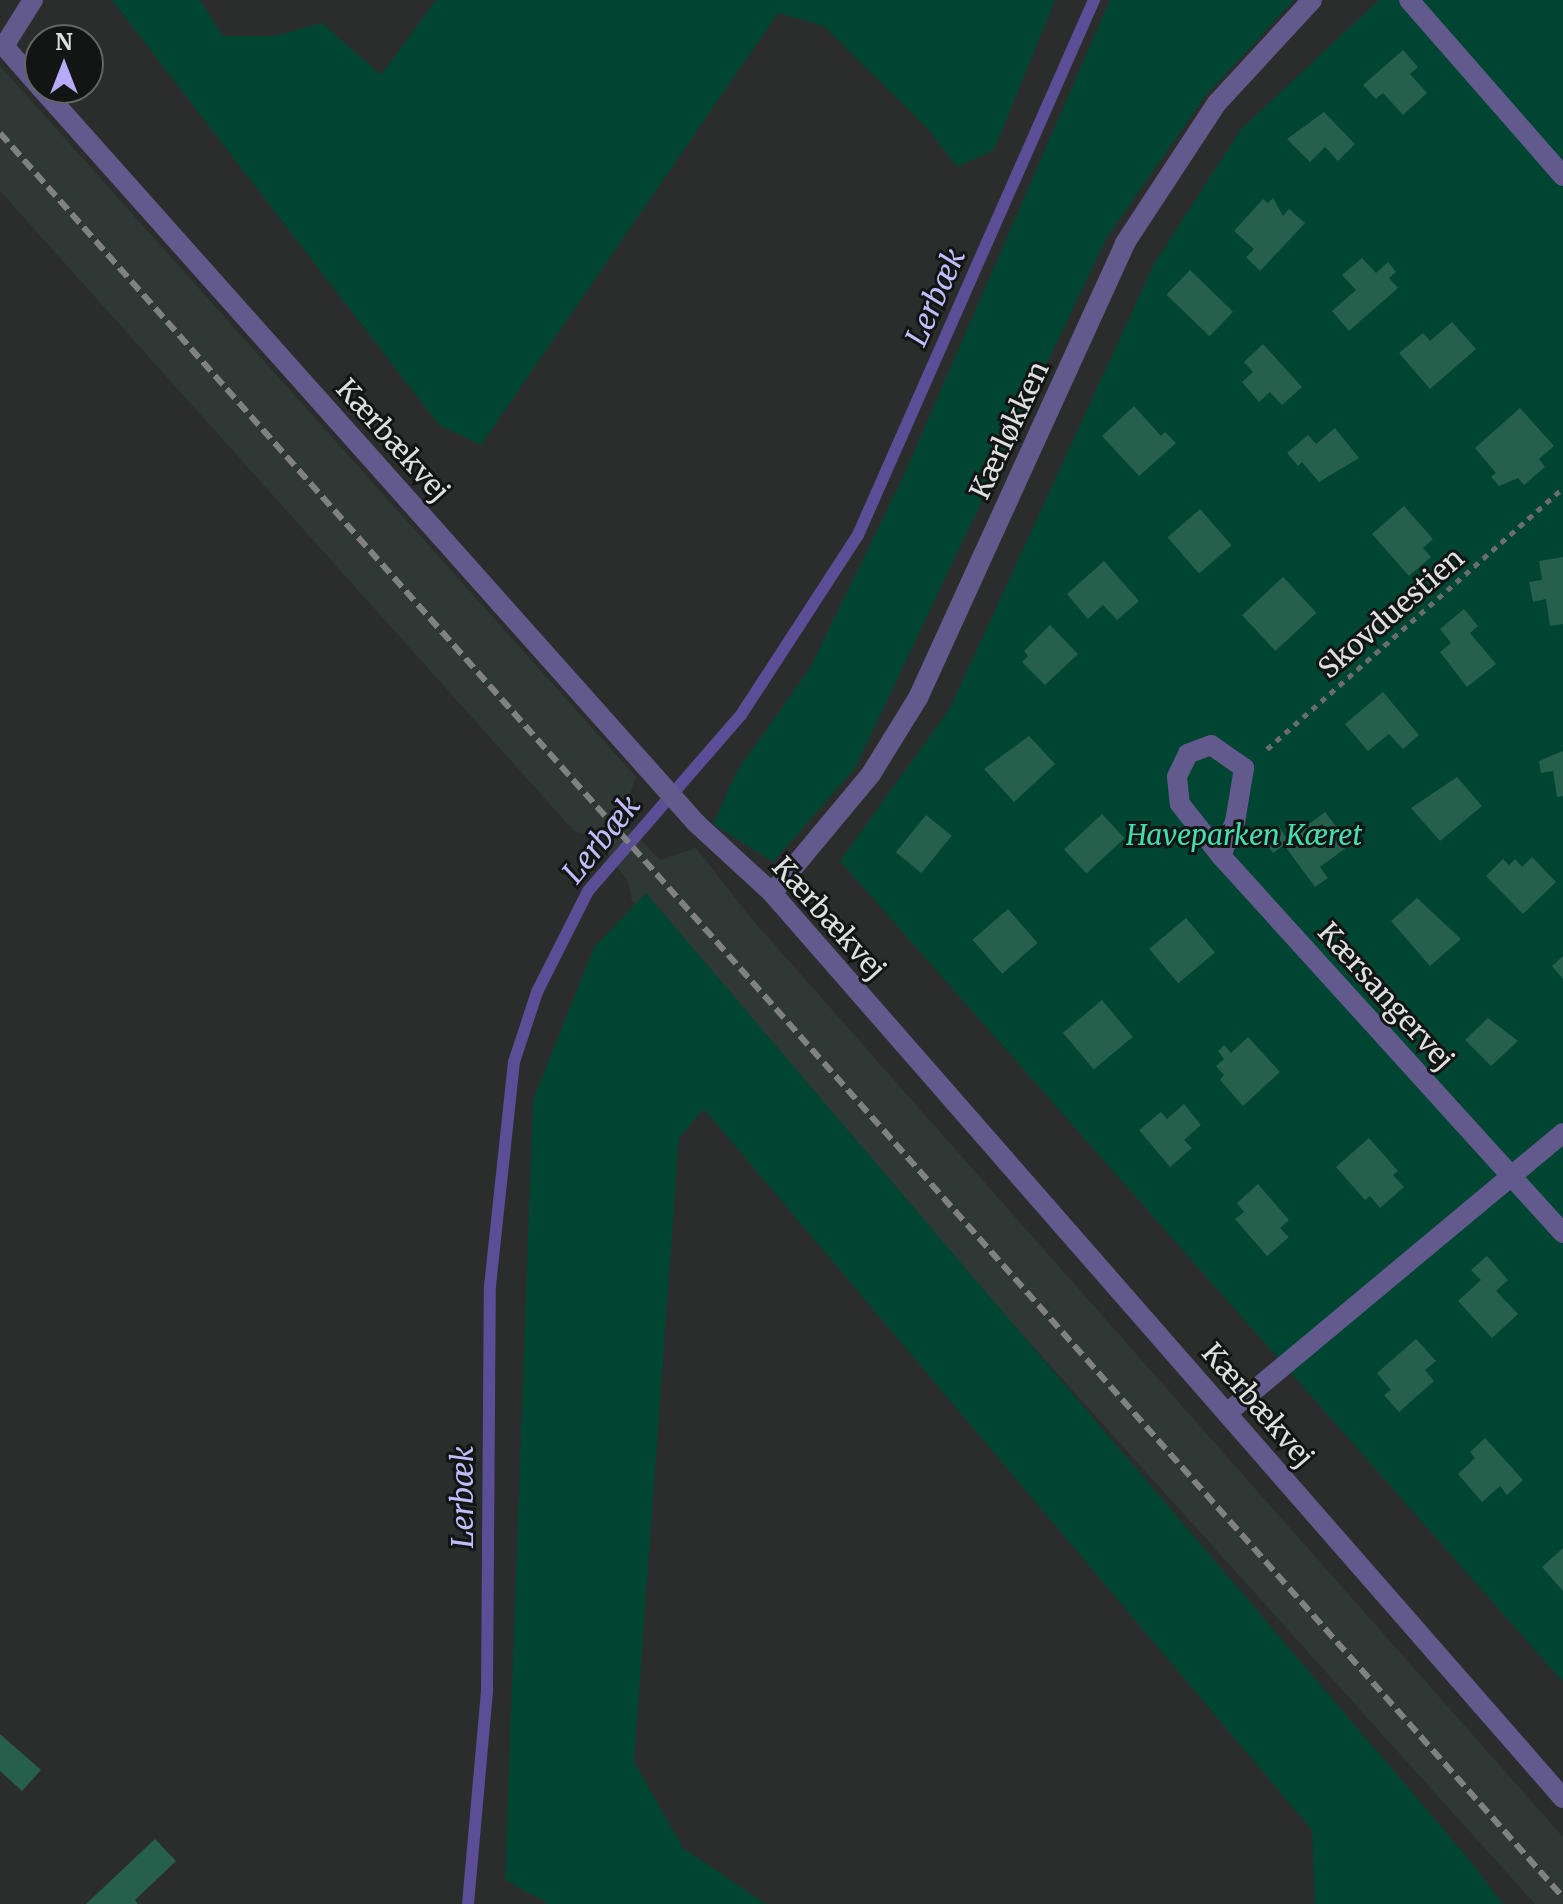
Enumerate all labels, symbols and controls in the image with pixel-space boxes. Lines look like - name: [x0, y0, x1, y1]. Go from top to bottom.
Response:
- north arrow: [24, 24, 104, 104]
- text: N: [55, 28, 73, 56]
- water label: Lerbæk: [898, 243, 972, 351]
- street label: Kærløkken: [963, 356, 1055, 504]
- street label: Kærbækvej: [329, 372, 457, 508]
- street label: Skovduestien: [1312, 541, 1470, 685]
- water label: Lerbæk: [555, 788, 647, 890]
- park label: Haveparken Kæret: [1126, 818, 1362, 852]
- street label: Kærbækvej: [765, 850, 893, 986]
- street label: Kærsangervej: [1311, 915, 1461, 1077]
- street label: Kærbækvej: [1195, 1336, 1321, 1474]
- water label: Lerbæk: [444, 1446, 480, 1548]

